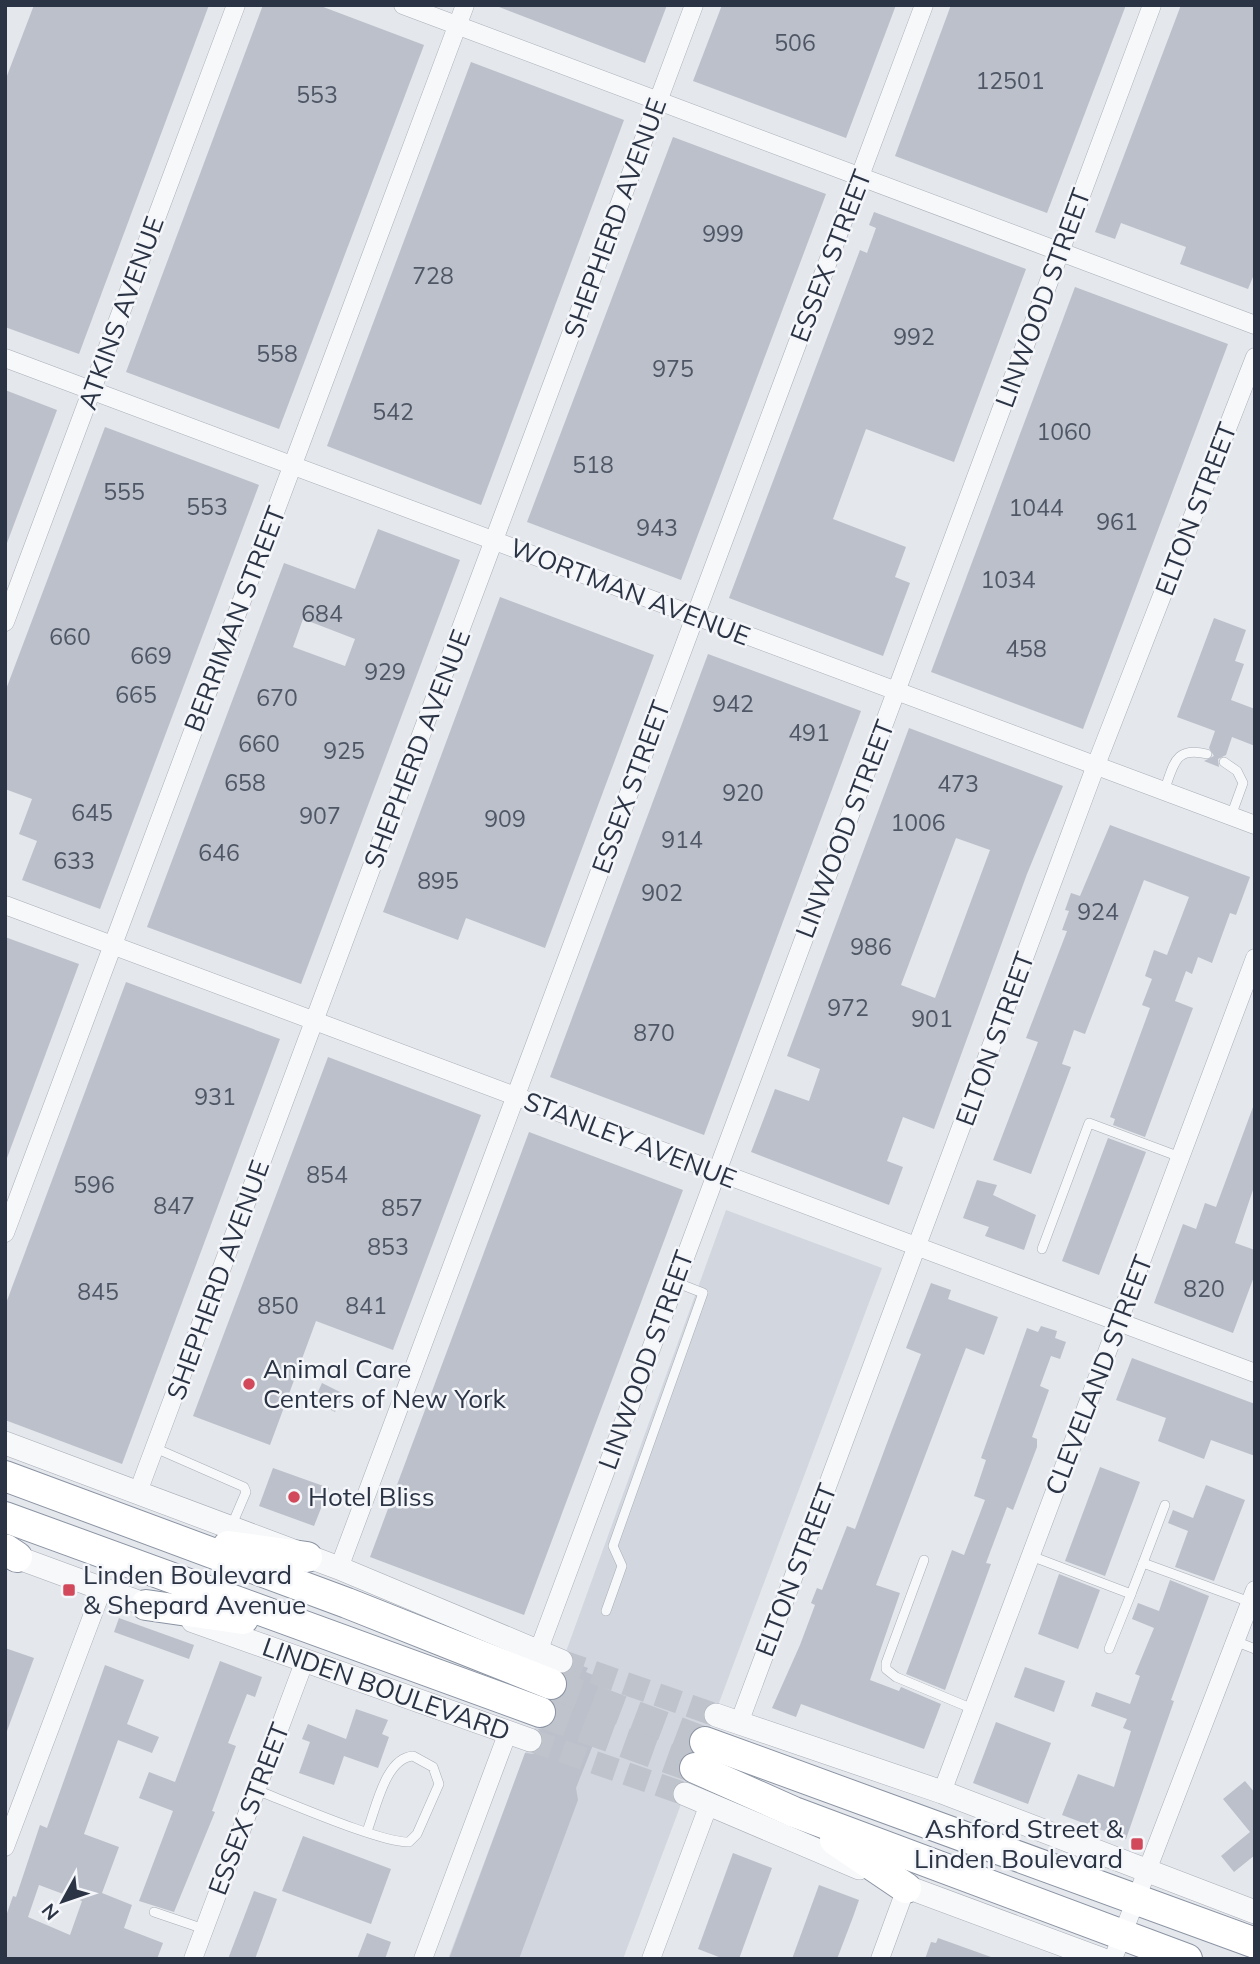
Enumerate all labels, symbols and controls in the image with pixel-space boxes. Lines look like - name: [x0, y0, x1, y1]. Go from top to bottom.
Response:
- house number: 506: [774, 28, 816, 57]
- house number: 12501: [975, 66, 1045, 95]
- house number: 553: [296, 80, 338, 109]
- street label: SHEPHERD AVENUE: [556, 94, 673, 342]
- street label: ESSEX STREET: [783, 165, 879, 347]
- street label: LINWOOD STREET: [988, 184, 1098, 412]
- street label: ATKINS AVENUE: [70, 212, 171, 414]
- house number: 999: [702, 219, 744, 248]
- house number: 728: [412, 261, 454, 290]
- house number: 992: [893, 322, 935, 351]
- house number: 558: [256, 339, 298, 368]
- house number: 975: [652, 354, 694, 383]
- house number: 542: [372, 397, 414, 426]
- house number: 1060: [1036, 417, 1092, 446]
- street label: ELTON STREET: [1147, 417, 1244, 600]
- house number: 518: [572, 450, 614, 479]
- house number: 555: [103, 477, 145, 506]
- house number: 553: [186, 492, 228, 521]
- house number: 1044: [1008, 493, 1064, 522]
- street label: BERRIMAN STREET: [176, 501, 293, 736]
- house number: 961: [1096, 507, 1138, 536]
- house number: 943: [636, 513, 678, 542]
- street label: WORTMAN AVENUE: [506, 531, 755, 652]
- house number: 1034: [980, 565, 1036, 594]
- house number: 684: [301, 599, 343, 628]
- house number: 660: [49, 622, 91, 651]
- street label: SHEPHERD AVENUE: [356, 625, 477, 873]
- house number: 458: [1005, 634, 1047, 663]
- house number: 669: [130, 641, 172, 670]
- house number: 929: [364, 657, 406, 686]
- house number: 665: [115, 680, 157, 709]
- house number: 670: [256, 683, 298, 712]
- house number: 942: [712, 689, 754, 718]
- street label: ESSEX STREET: [584, 696, 677, 878]
- street label: LINWOOD STREET: [788, 715, 901, 942]
- house number: 491: [788, 718, 830, 747]
- house number: 660: [238, 729, 280, 758]
- house number: 925: [323, 736, 365, 765]
- house number: 658: [224, 768, 266, 797]
- house number: 473: [937, 769, 979, 798]
- house number: 920: [722, 778, 764, 807]
- house number: 645: [71, 798, 113, 827]
- house number: 907: [299, 801, 341, 830]
- house number: 909: [484, 804, 526, 833]
- house number: 1006: [890, 808, 946, 837]
- house number: 914: [661, 825, 703, 854]
- house number: 646: [198, 838, 240, 867]
- house number: 633: [53, 846, 95, 875]
- house number: 895: [417, 866, 459, 895]
- house number: 902: [641, 878, 683, 907]
- house number: 924: [1077, 897, 1119, 926]
- house number: 986: [850, 932, 892, 961]
- street label: ELTON STREET: [948, 947, 1041, 1130]
- house number: 972: [827, 993, 869, 1022]
- house number: 901: [911, 1004, 953, 1033]
- house number: 870: [633, 1018, 675, 1047]
- house number: 931: [194, 1082, 236, 1111]
- street label: STANLEY AVENUE: [519, 1084, 741, 1195]
- street label: SHEPHERD AVENUE: [159, 1156, 276, 1404]
- house number: 854: [306, 1160, 348, 1189]
- house number: 596: [73, 1170, 115, 1199]
- house number: 847: [153, 1191, 195, 1220]
- house number: 857: [381, 1193, 423, 1222]
- house number: 853: [367, 1232, 409, 1261]
- street label: LINWOOD STREET: [591, 1246, 701, 1474]
- street label: CLEVELAND STREET: [1038, 1250, 1160, 1499]
- house number: 820: [1183, 1274, 1225, 1303]
- house number: 845: [77, 1277, 119, 1306]
- house number: 850: [257, 1291, 299, 1320]
- house number: 841: [345, 1291, 387, 1320]
- place label: Animal Care Centers of New York: [263, 1352, 506, 1415]
- marker: Animal Care Centers of New York: [241, 1376, 257, 1392]
- street label: ELTON STREET: [747, 1478, 844, 1661]
- place label: Hotel Bliss: [308, 1480, 435, 1513]
- marker: Hotel Bliss: [286, 1489, 302, 1505]
- place label: Linden Boulevard & Shepard Avenue: [83, 1558, 306, 1621]
- marker: Linden Boulevard & Shepard Avenue: [61, 1582, 77, 1598]
- street label: LINDEN BOULEVARD: [258, 1630, 515, 1748]
- street label: ESSEX STREET: [201, 1718, 297, 1900]
- place label: Ashford Street & Linden Boulevard: [914, 1812, 1124, 1875]
- marker: Ashford Street & Linden Boulevard: [1129, 1836, 1145, 1852]
- north arrow: [28, 1866, 98, 1936]
- text: N: [36, 1899, 64, 1925]

